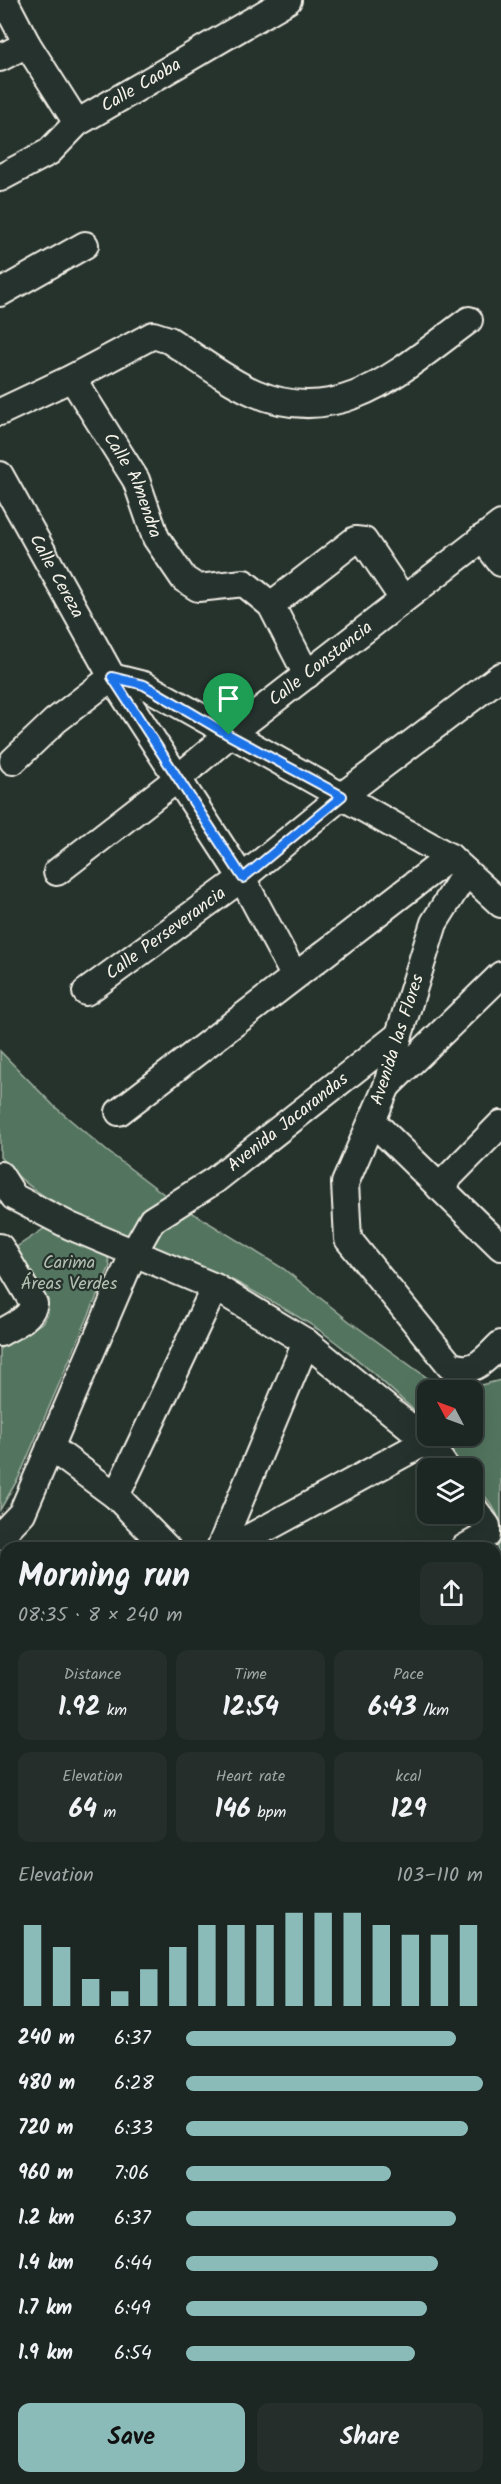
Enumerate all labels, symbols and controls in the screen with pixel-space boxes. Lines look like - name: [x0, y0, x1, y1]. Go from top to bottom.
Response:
- street label: Calle Caoba: [95, 51, 187, 120]
- street label: Calle Almendra: [95, 427, 169, 542]
- street label: Calle Cereza: [21, 529, 91, 624]
- street label: Calle Constancia: [262, 614, 379, 714]
- pin: [203, 673, 254, 735]
- icon: arrive: [212, 682, 245, 715]
- street label: Calle Perseverancia: [99, 880, 232, 988]
- street label: Avenida las Flores: [363, 970, 433, 1109]
- street label: Avenida Jacarandas: [221, 1065, 355, 1180]
- park label: Carima Áreas Verdes: [21, 1249, 118, 1299]
- north arrow: [417, 1380, 483, 1446]
- map controls: [417, 1380, 483, 1524]
- button: layers: [417, 1458, 483, 1524]
- text: Morning run: [18, 1551, 190, 1604]
- button: share: [420, 1562, 483, 1625]
- text: 08:35 · 8 × 240 m: [18, 1600, 182, 1632]
- text: Distance: [64, 1662, 121, 1687]
- text: Time: [234, 1662, 267, 1687]
- text: Pace: [393, 1662, 424, 1687]
- text: 1.92: [58, 1687, 100, 1729]
- text: 12:54: [222, 1687, 279, 1729]
- text: 6:43: [368, 1687, 417, 1729]
- text: km: [100, 1698, 127, 1723]
- text: /km: [417, 1698, 449, 1723]
- text: Elevation: [62, 1764, 123, 1789]
- text: Heart rate: [216, 1764, 285, 1789]
- text: kcal: [395, 1764, 422, 1789]
- text: 64: [69, 1789, 97, 1831]
- text: 146: [215, 1789, 251, 1831]
- text: 129: [390, 1789, 427, 1831]
- text: m: [97, 1800, 116, 1825]
- text: bpm: [251, 1800, 286, 1825]
- text: Elevation: [18, 1860, 94, 1892]
- text: 103–110 m: [397, 1860, 483, 1892]
- text: 240 m: [18, 2023, 75, 2055]
- text: 6:37: [114, 2023, 151, 2055]
- text: 480 m: [18, 2068, 75, 2100]
- text: 6:28: [114, 2068, 154, 2100]
- text: 720 m: [18, 2113, 73, 2145]
- text: 6:33: [114, 2113, 153, 2145]
- text: 960 m: [18, 2158, 73, 2190]
- text: 7:06: [114, 2158, 149, 2190]
- text: 1.2 km: [18, 2203, 74, 2235]
- text: 6:37: [114, 2203, 151, 2235]
- text: 1.4 km: [18, 2248, 74, 2280]
- text: 6:44: [114, 2248, 152, 2280]
- text: 1.7 km: [18, 2293, 72, 2325]
- text: 6:49: [114, 2293, 151, 2325]
- text: 1.9 km: [18, 2338, 73, 2370]
- text: 6:54: [114, 2338, 152, 2370]
- button: Save: [18, 2403, 245, 2472]
- button: Share: [257, 2403, 483, 2472]

